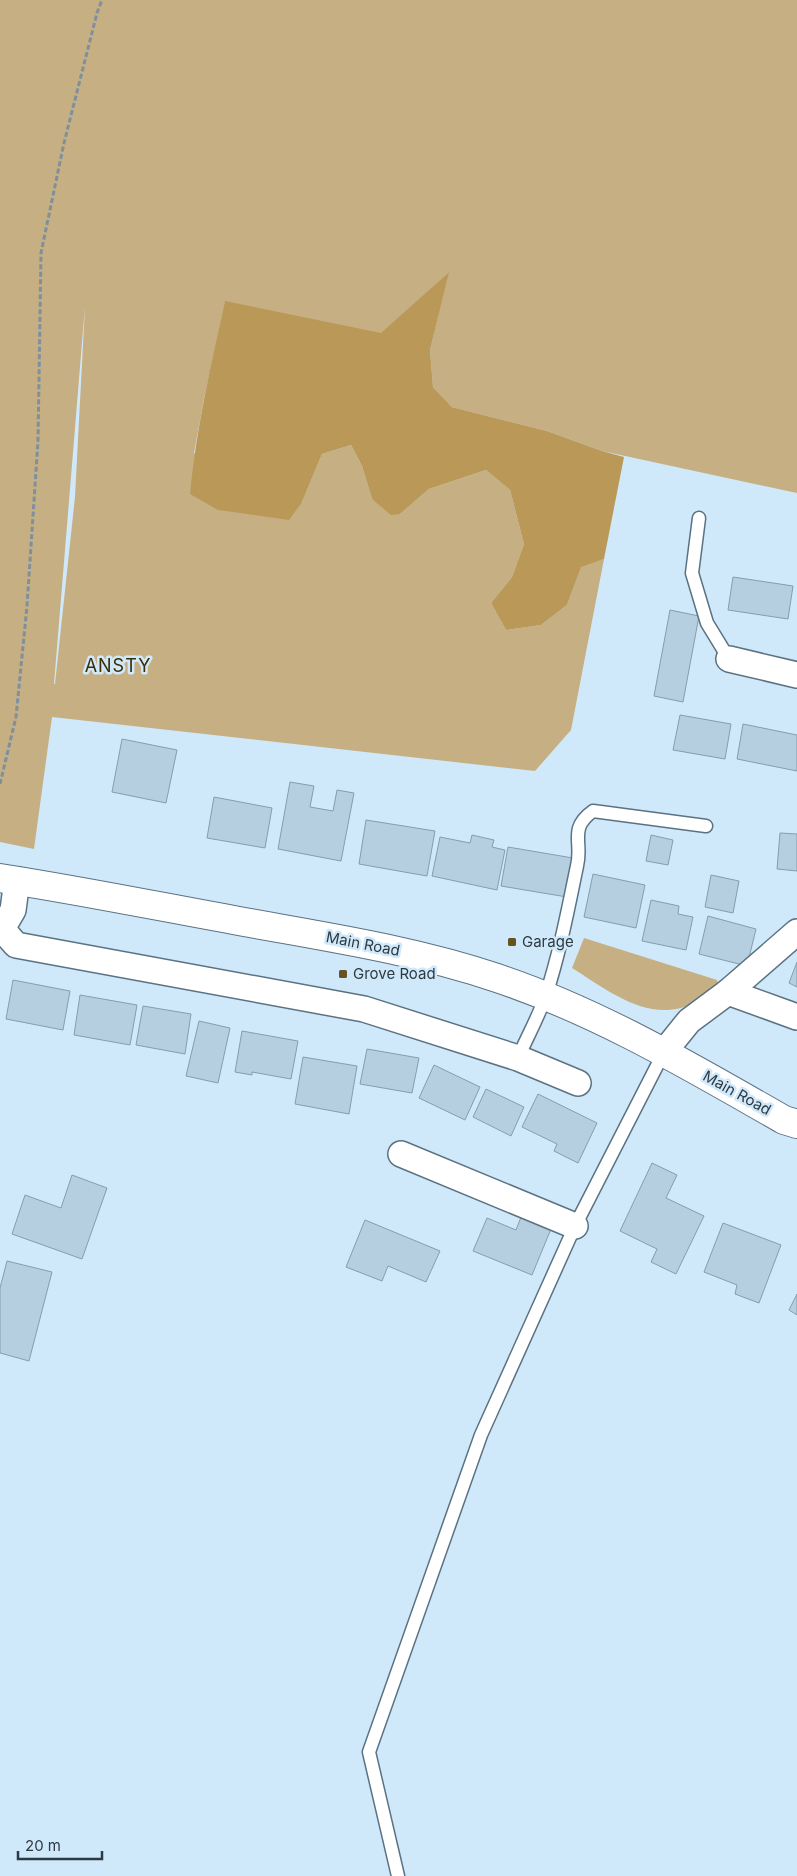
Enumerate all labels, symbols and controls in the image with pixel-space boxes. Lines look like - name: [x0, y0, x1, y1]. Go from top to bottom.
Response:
- district label: ANSTY: [85, 655, 151, 676]
- street label: Main Road: [325, 927, 402, 960]
- place label: Garage: [522, 932, 574, 951]
- marker: Garage: [506, 936, 518, 948]
- place label: Grove Road: [353, 964, 436, 983]
- marker: Grove Road: [337, 968, 349, 980]
- street label: Main Road: [700, 1066, 775, 1119]
- scale bar: [18, 1828, 101, 1860]
- text: 20 m: [25, 1836, 61, 1855]

